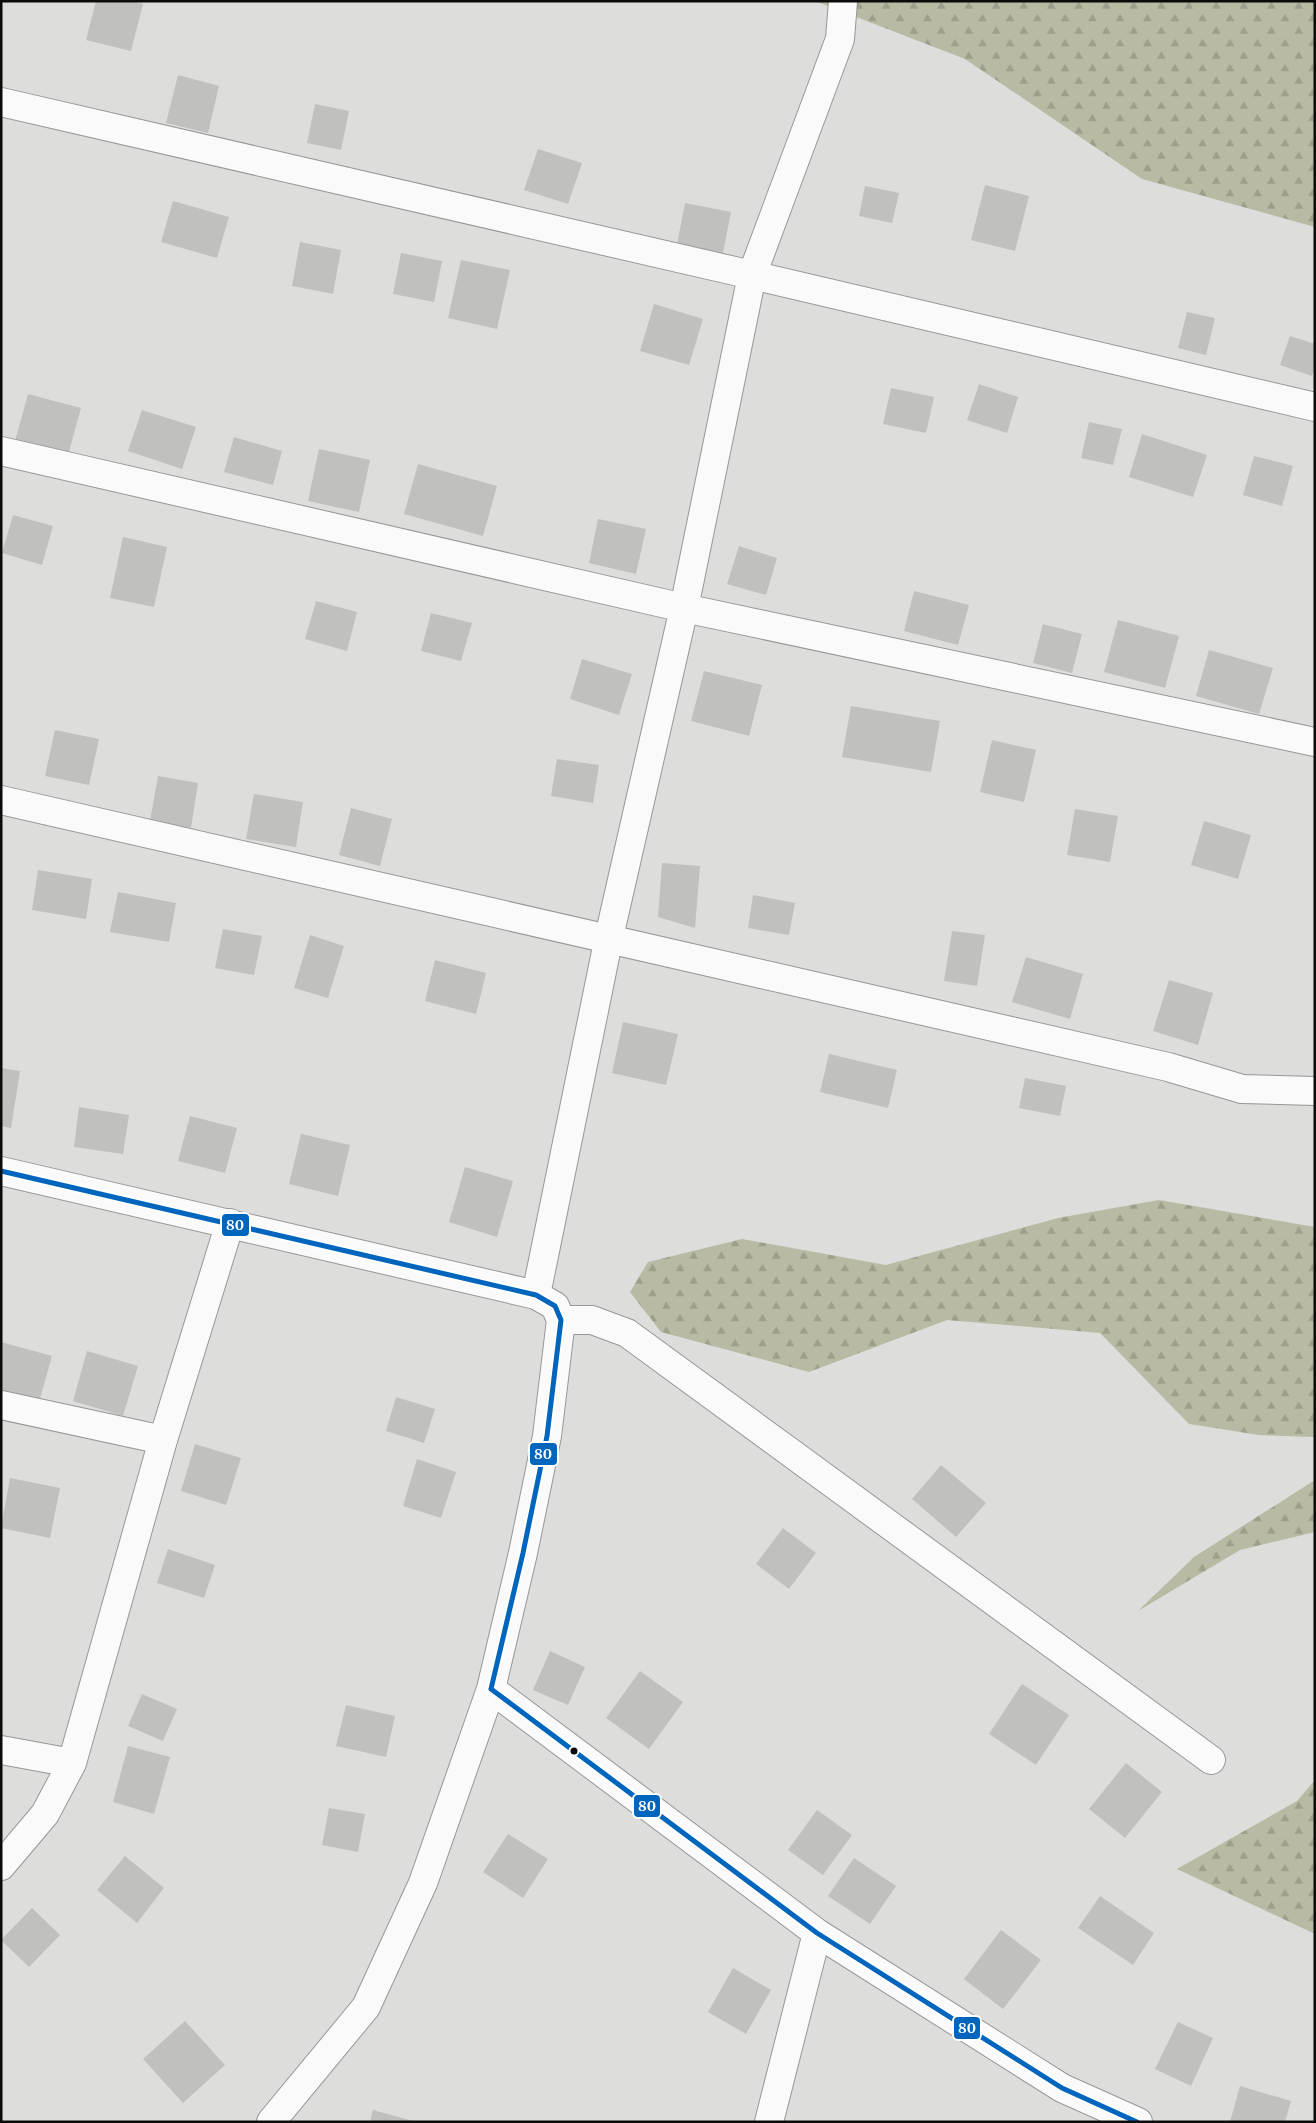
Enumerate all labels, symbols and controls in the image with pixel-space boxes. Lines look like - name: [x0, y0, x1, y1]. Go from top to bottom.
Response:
- line badge: 80: [221, 1213, 250, 1237]
- text: 80: [226, 1216, 244, 1234]
- line badge: 80: [529, 1442, 558, 1466]
- text: 80: [534, 1445, 552, 1463]
- unlabelled marker: [569, 1746, 579, 1756]
- line badge: 80: [633, 1794, 661, 1818]
- text: 80: [638, 1797, 656, 1815]
- line badge: 80: [953, 2016, 981, 2040]
- text: 80: [958, 2019, 976, 2037]

